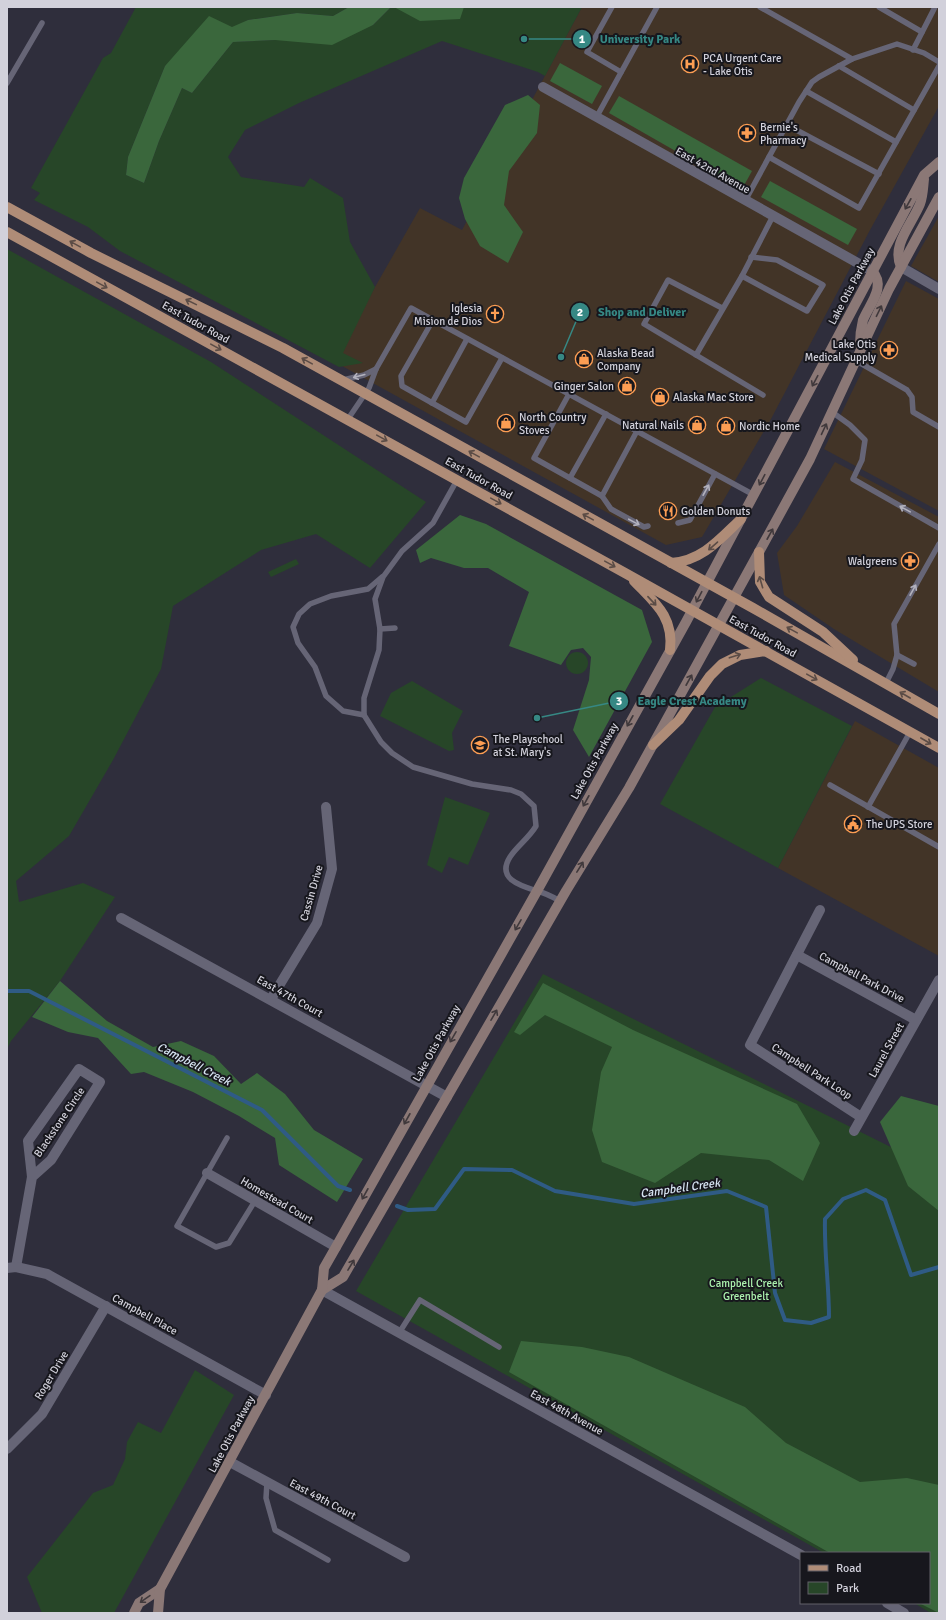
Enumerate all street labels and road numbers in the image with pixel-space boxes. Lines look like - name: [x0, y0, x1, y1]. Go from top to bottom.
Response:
- street label: East 42nd Avenue: [673, 145, 752, 196]
- street label: Lake Otis Parkway: [826, 245, 878, 327]
- street label: East Tudor Road: [160, 299, 232, 346]
- street label: East Tudor Road: [443, 455, 515, 502]
- street label: East Tudor Road: [727, 613, 799, 660]
- street label: Lake Otis Parkway: [568, 720, 621, 802]
- street label: Cassin Drive: [297, 864, 326, 923]
- street label: Campbell Park Drive: [817, 949, 907, 1005]
- street label: East 47th Court: [255, 973, 325, 1020]
- street label: Lake Otis Parkway: [410, 1002, 463, 1084]
- street label: Laurel Street: [866, 1020, 907, 1080]
- street label: Campbell Park Loop: [769, 1041, 854, 1102]
- street label: Blackstone Circle: [31, 1085, 88, 1160]
- street label: Homestead Court: [238, 1174, 316, 1227]
- street label: Campbell Place: [110, 1291, 180, 1338]
- street label: Roger Drive: [32, 1349, 71, 1402]
- street label: East 48th Avenue: [528, 1387, 605, 1438]
- street label: Lake Otis Parkway: [206, 1393, 258, 1475]
- street label: East 49th Court: [287, 1476, 358, 1522]

